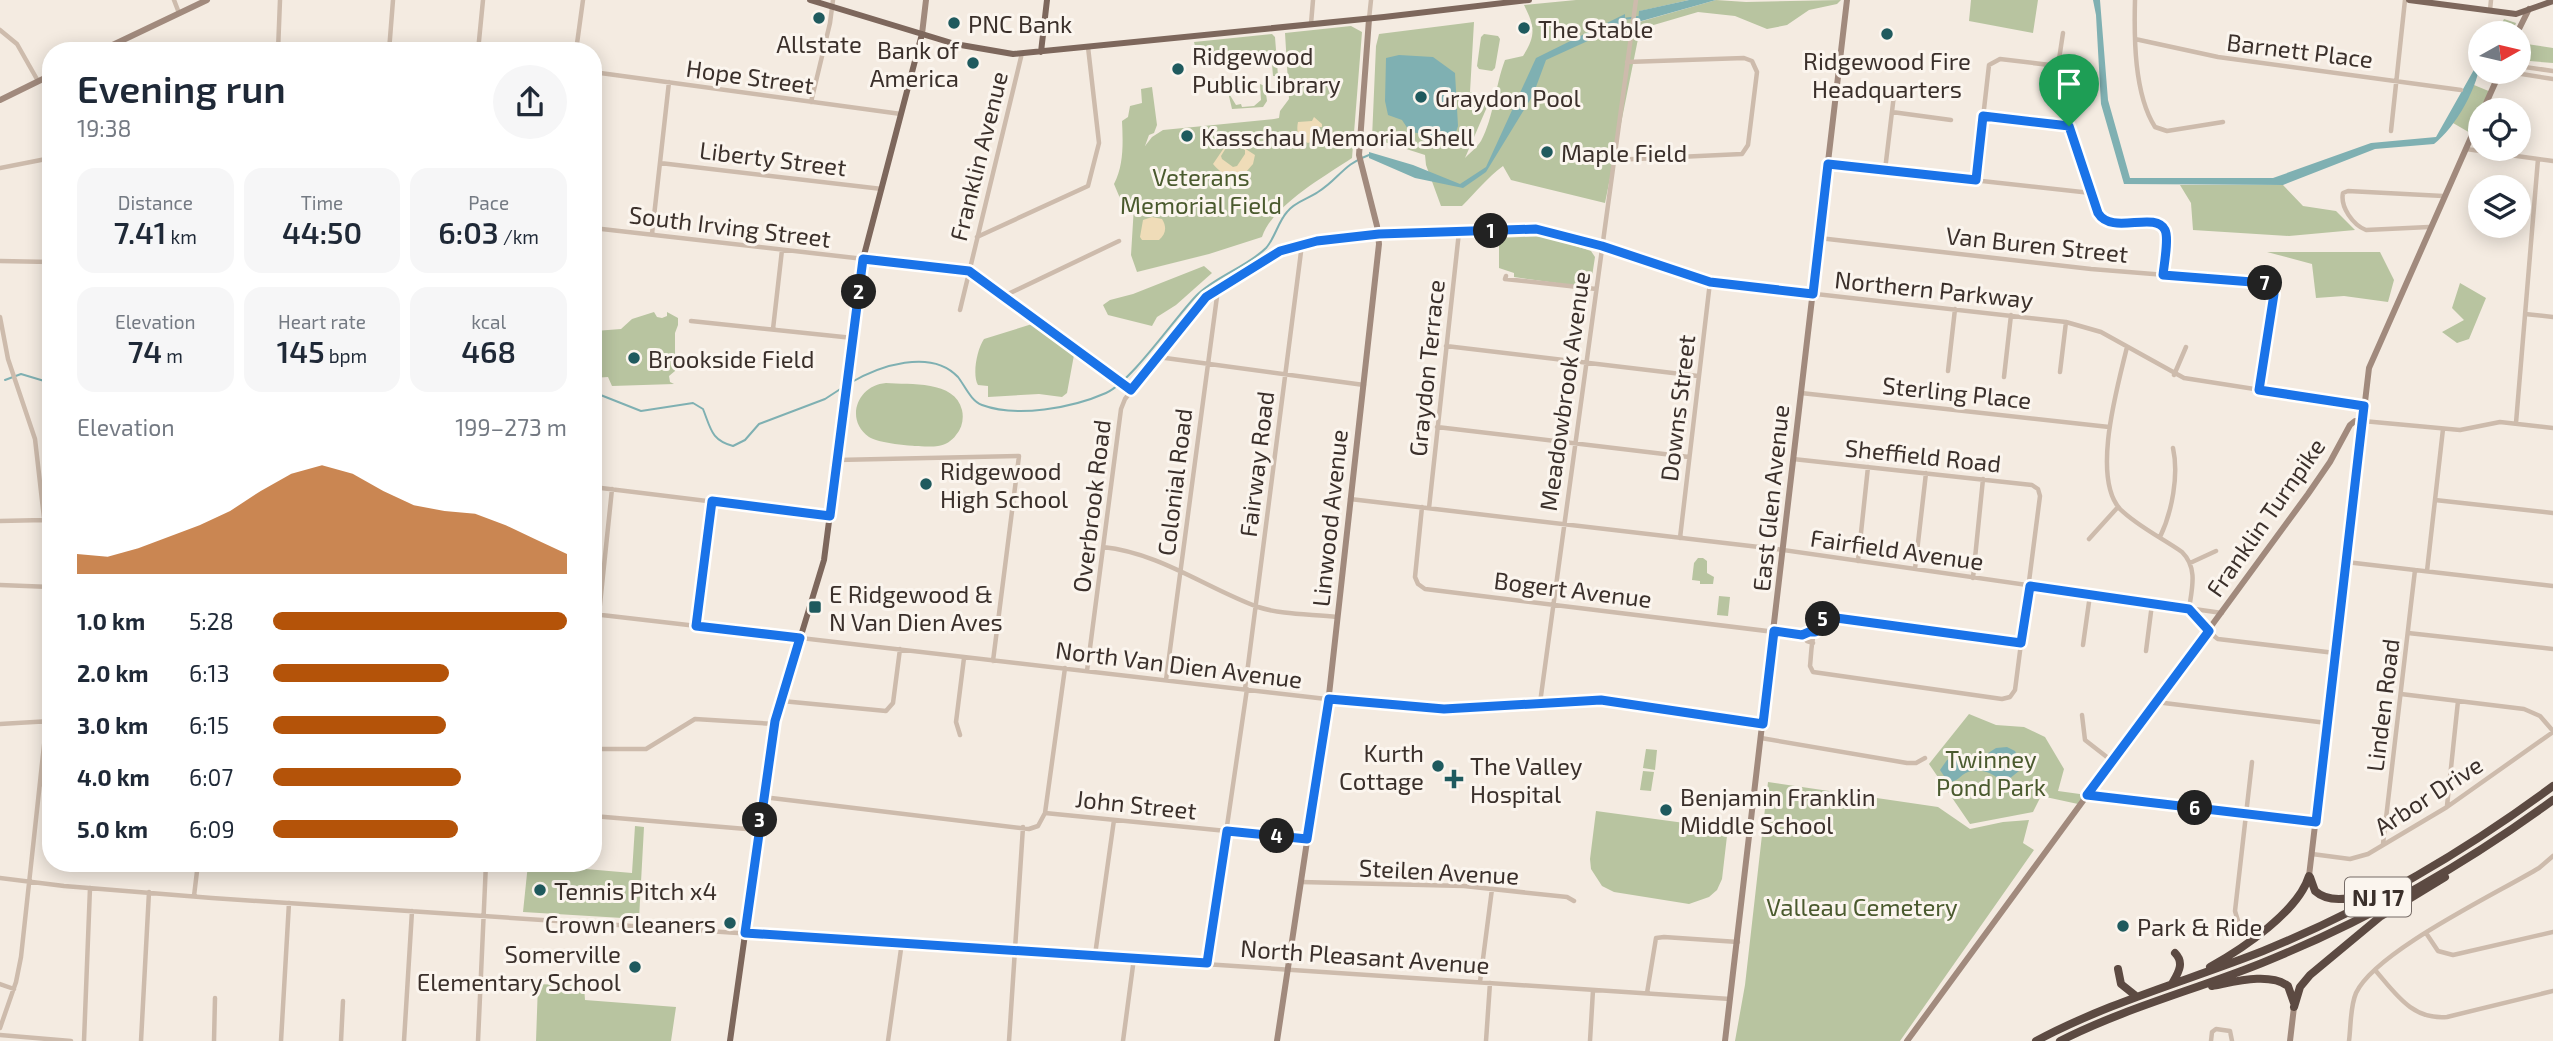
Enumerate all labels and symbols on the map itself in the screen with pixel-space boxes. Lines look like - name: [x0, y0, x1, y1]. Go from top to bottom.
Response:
- place label: PNC Bank: [968, 9, 1072, 38]
- marker: Allstate: [811, 10, 827, 26]
- place label: The Stable: [1538, 14, 1653, 43]
- marker: PNC Bank: [946, 15, 962, 31]
- marker: The Stable: [1516, 20, 1532, 36]
- north arrow: [2468, 21, 2530, 84]
- marker: Ridgewood Fire Headquarters: [1879, 26, 1895, 42]
- street label: Barnett Place: [2225, 27, 2375, 73]
- place label: Allstate: [776, 29, 862, 58]
- place label: Bank of America: [870, 35, 960, 92]
- place label: Ridgewood Public Library: [1192, 41, 1341, 98]
- place label: Ridgewood Fire Headquarters: [1803, 46, 1971, 103]
- street label: Hope Street: [684, 53, 816, 99]
- pin: [2039, 54, 2099, 126]
- marker: Bank of America: [965, 55, 981, 71]
- marker: Ridgewood Public Library: [1170, 61, 1186, 77]
- street label: Franklin Avenue: [943, 68, 1013, 244]
- place label: Graydon Pool: [1435, 83, 1581, 112]
- marker: Graydon Pool: [1413, 89, 1429, 105]
- place label: Kasschau Memorial Shell: [1201, 122, 1474, 151]
- marker: Kasschau Memorial Shell: [1179, 128, 1195, 144]
- street label: Liberty Street: [698, 135, 848, 181]
- place label: Maple Field: [1561, 138, 1687, 167]
- marker: Maple Field: [1539, 144, 1555, 160]
- park label: Veterans Memorial Field: [1120, 162, 1282, 219]
- street label: South Irving Street: [627, 199, 833, 253]
- pin: 1: [1474, 214, 1508, 248]
- street label: Van Buren Street: [1944, 220, 2130, 268]
- street label: Northern Parkway: [1833, 264, 2035, 314]
- pin: 7: [2248, 266, 2282, 300]
- street label: Meadowbrook Avenue: [1533, 269, 1595, 513]
- pin: 2: [842, 274, 876, 310]
- street label: Graydon Terrace: [1402, 278, 1450, 458]
- street label: Downs Street: [1654, 333, 1700, 483]
- place label: Brookside Field: [648, 344, 814, 373]
- marker: Brookside Field: [626, 350, 642, 366]
- street label: Sterling Place: [1881, 370, 2033, 414]
- street label: Fairway Road: [1233, 389, 1279, 539]
- street label: East Glen Avenue: [1746, 403, 1794, 593]
- street label: Colonial Road: [1151, 407, 1197, 557]
- street label: Overbrook Road: [1066, 418, 1116, 594]
- street label: Linwood Avenue: [1305, 428, 1353, 608]
- street label: Sheffield Road: [1843, 432, 2003, 478]
- street label: Franklin Turnpike: [2199, 432, 2331, 602]
- place label: Ridgewood High School: [940, 456, 1068, 513]
- marker: Ridgewood High School: [918, 476, 934, 492]
- street label: Fairfield Avenue: [1809, 522, 1985, 576]
- street label: Bogert Avenue: [1492, 565, 1654, 613]
- place label: E Ridgewood & N Van Dien Aves: [829, 579, 1003, 636]
- marker: E Ridgewood & N Van Dien Aves: [807, 599, 823, 615]
- pin: 5: [1806, 602, 1840, 636]
- street label: North Van Dien Avenue: [1054, 634, 1304, 694]
- street label: Linden Road: [2359, 637, 2405, 773]
- place label: Kurth Cottage: [1339, 738, 1424, 795]
- park label: Twinney Pond Park: [1936, 744, 2046, 801]
- street label: Arbor Drive: [2368, 749, 2488, 841]
- place label: The Valley Hospital: [1470, 751, 1583, 808]
- marker: Kurth Cottage: [1430, 758, 1446, 774]
- marker: The Valley Hospital: [1444, 769, 1464, 789]
- place label: Benjamin Franklin Middle School: [1680, 782, 1876, 839]
- street label: John Street: [1074, 783, 1198, 825]
- pin: 6: [2178, 790, 2212, 826]
- pin: 3: [742, 802, 778, 838]
- marker: Benjamin Franklin Middle School: [1658, 802, 1674, 818]
- pin: 4: [1260, 818, 1294, 854]
- street label: Steilen Avenue: [1358, 852, 1520, 890]
- place label: Tennis Pitch x4: [554, 876, 717, 905]
- road number: NJ 17: [2345, 877, 2411, 916]
- marker: Tennis Pitch x4: [532, 882, 548, 898]
- park label: Valleau Cemetery: [1766, 892, 1958, 921]
- place label: Crown Cleaners: [545, 909, 716, 938]
- place label: Park & Ride: [2137, 912, 2263, 941]
- marker: Crown Cleaners: [722, 915, 738, 931]
- marker: Park & Ride: [2115, 918, 2131, 934]
- street label: North Pleasant Avenue: [1239, 933, 1491, 979]
- place label: Somerville Elementary School: [417, 939, 621, 996]
- marker: Somerville Elementary School: [627, 959, 643, 975]

